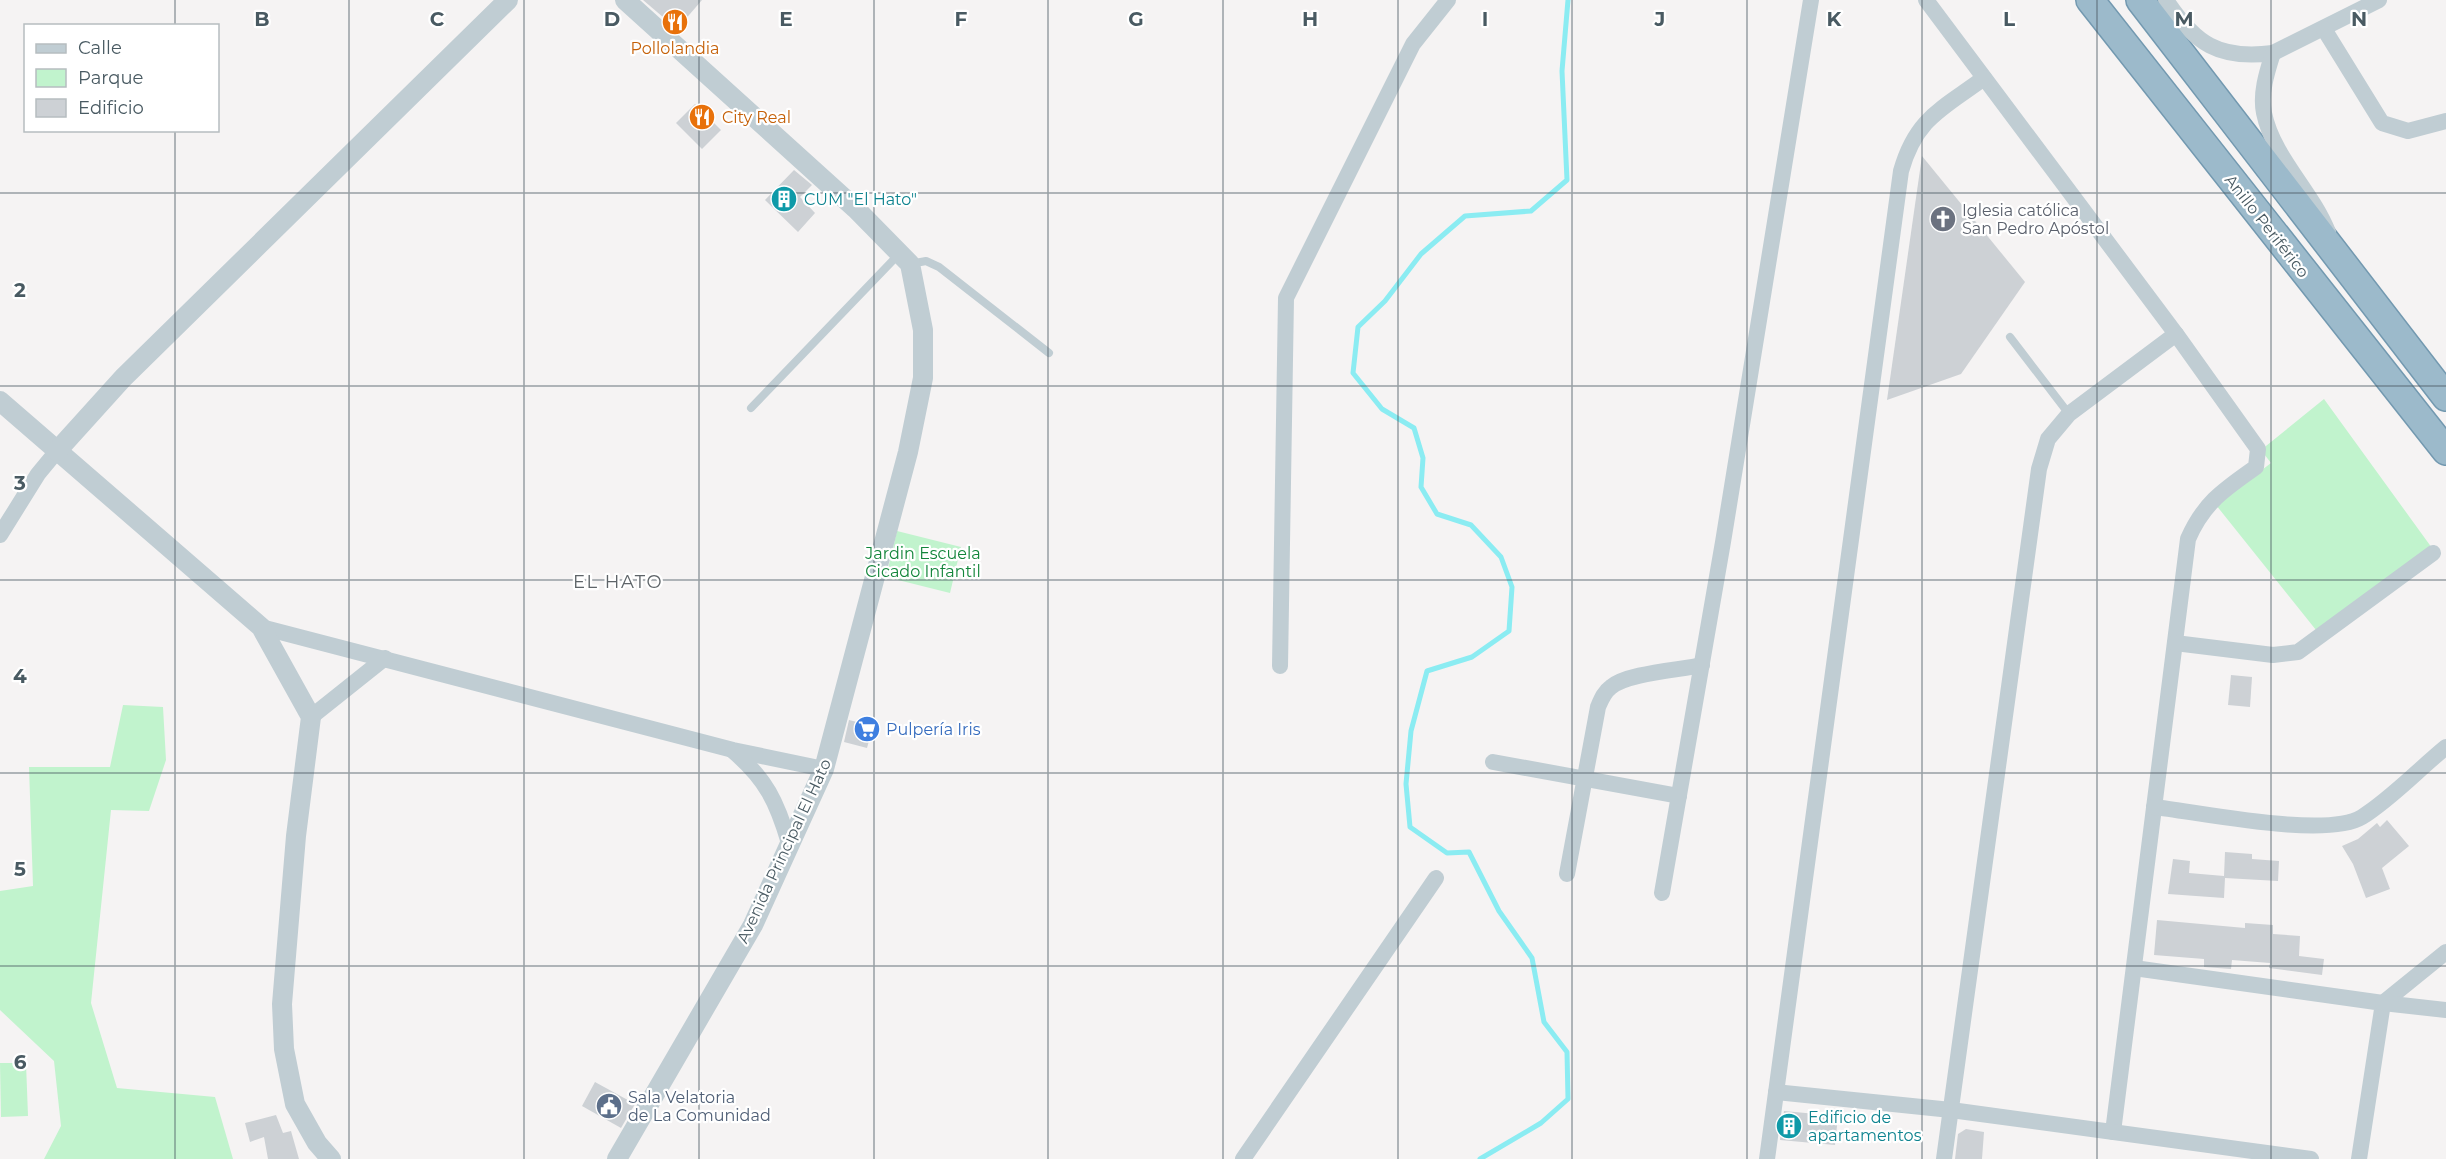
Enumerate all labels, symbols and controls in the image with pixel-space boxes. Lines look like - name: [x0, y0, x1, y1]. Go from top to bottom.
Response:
- text: B: [254, 7, 270, 31]
- text: C: [430, 7, 445, 31]
- text: D: [604, 7, 620, 31]
- restaurant icon: Pollolandia: [660, 7, 690, 37]
- text: E: [779, 7, 793, 31]
- text: F: [955, 7, 968, 31]
- text: G: [1128, 7, 1144, 31]
- text: H: [1302, 7, 1318, 31]
- text: I: [1482, 7, 1488, 31]
- text: J: [1654, 7, 1665, 31]
- text: K: [1827, 7, 1843, 31]
- text: L: [2003, 7, 2015, 31]
- text: M: [2174, 7, 2194, 31]
- text: N: [2351, 7, 2367, 31]
- legend: [24, 24, 219, 132]
- text: Calle: [78, 37, 122, 59]
- place label: Pollolandia: [630, 39, 720, 58]
- text: Parque: [78, 67, 144, 89]
- text: Edificio: [78, 97, 144, 119]
- restaurant icon: City Real: [687, 102, 717, 132]
- place label: City Real: [722, 108, 791, 127]
- street label: Anillo Periférico: [2221, 171, 2313, 281]
- building icon: CUM "El Hato": [769, 184, 799, 214]
- place label: CUM "El Hato": [804, 190, 917, 209]
- place label: Iglesia católica San Pedro Apóstol: [1962, 201, 2109, 238]
- church icon: Iglesia católica San Pedro Apóstol: [1928, 204, 1958, 234]
- text: 2: [14, 278, 26, 302]
- text: 3: [13, 471, 26, 495]
- park label: Jardin Escuela Cicado Infantil: [864, 544, 981, 581]
- district label: EL HATO: [573, 571, 663, 593]
- text: 4: [13, 664, 27, 688]
- supermarket icon: Pulpería Iris: [852, 714, 882, 744]
- place label: Pulpería Iris: [886, 720, 981, 739]
- street label: Avenida Principal El Hato: [733, 756, 835, 946]
- text: 5: [14, 857, 26, 881]
- text: 6: [14, 1050, 27, 1074]
- place label: Sala Velatoria de La Comunidad: [628, 1088, 771, 1125]
- public building icon: Sala Velatoria de La Comunidad: [594, 1091, 624, 1121]
- place label: Edificio de apartamentos: [1808, 1108, 1922, 1145]
- building icon: Edificio de apartamentos: [1774, 1111, 1804, 1141]

